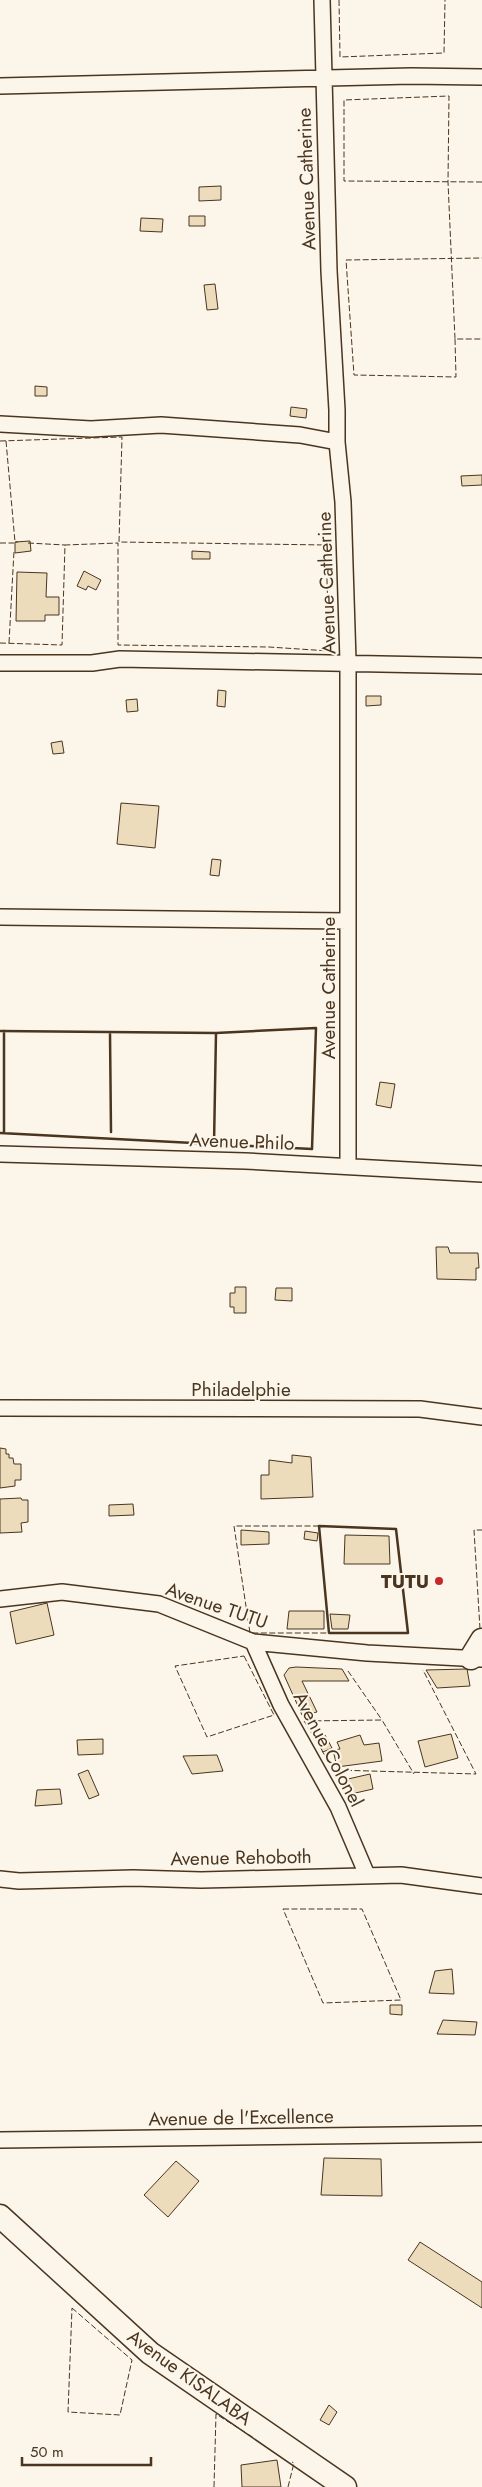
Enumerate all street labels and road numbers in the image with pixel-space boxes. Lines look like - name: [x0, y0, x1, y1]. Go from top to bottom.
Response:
- street label: Avenue Catherine: [291, 107, 322, 251]
- street label: Avenue Catherine: [311, 511, 342, 655]
- street label: Avenue Catherine: [315, 916, 342, 1059]
- street label: Avenue Philo: [189, 1126, 295, 1157]
- street label: Philadelphie: [191, 1376, 291, 1403]
- street label: Avenue TUTU: [162, 1575, 272, 1636]
- street label: Avenue Colonel: [287, 1687, 370, 1812]
- street label: Avenue Rehoboth: [170, 1843, 312, 1872]
- street label: Avenue de l'Excellence: [148, 2102, 334, 2133]
- street label: Avenue KISALABA: [122, 2323, 258, 2432]

